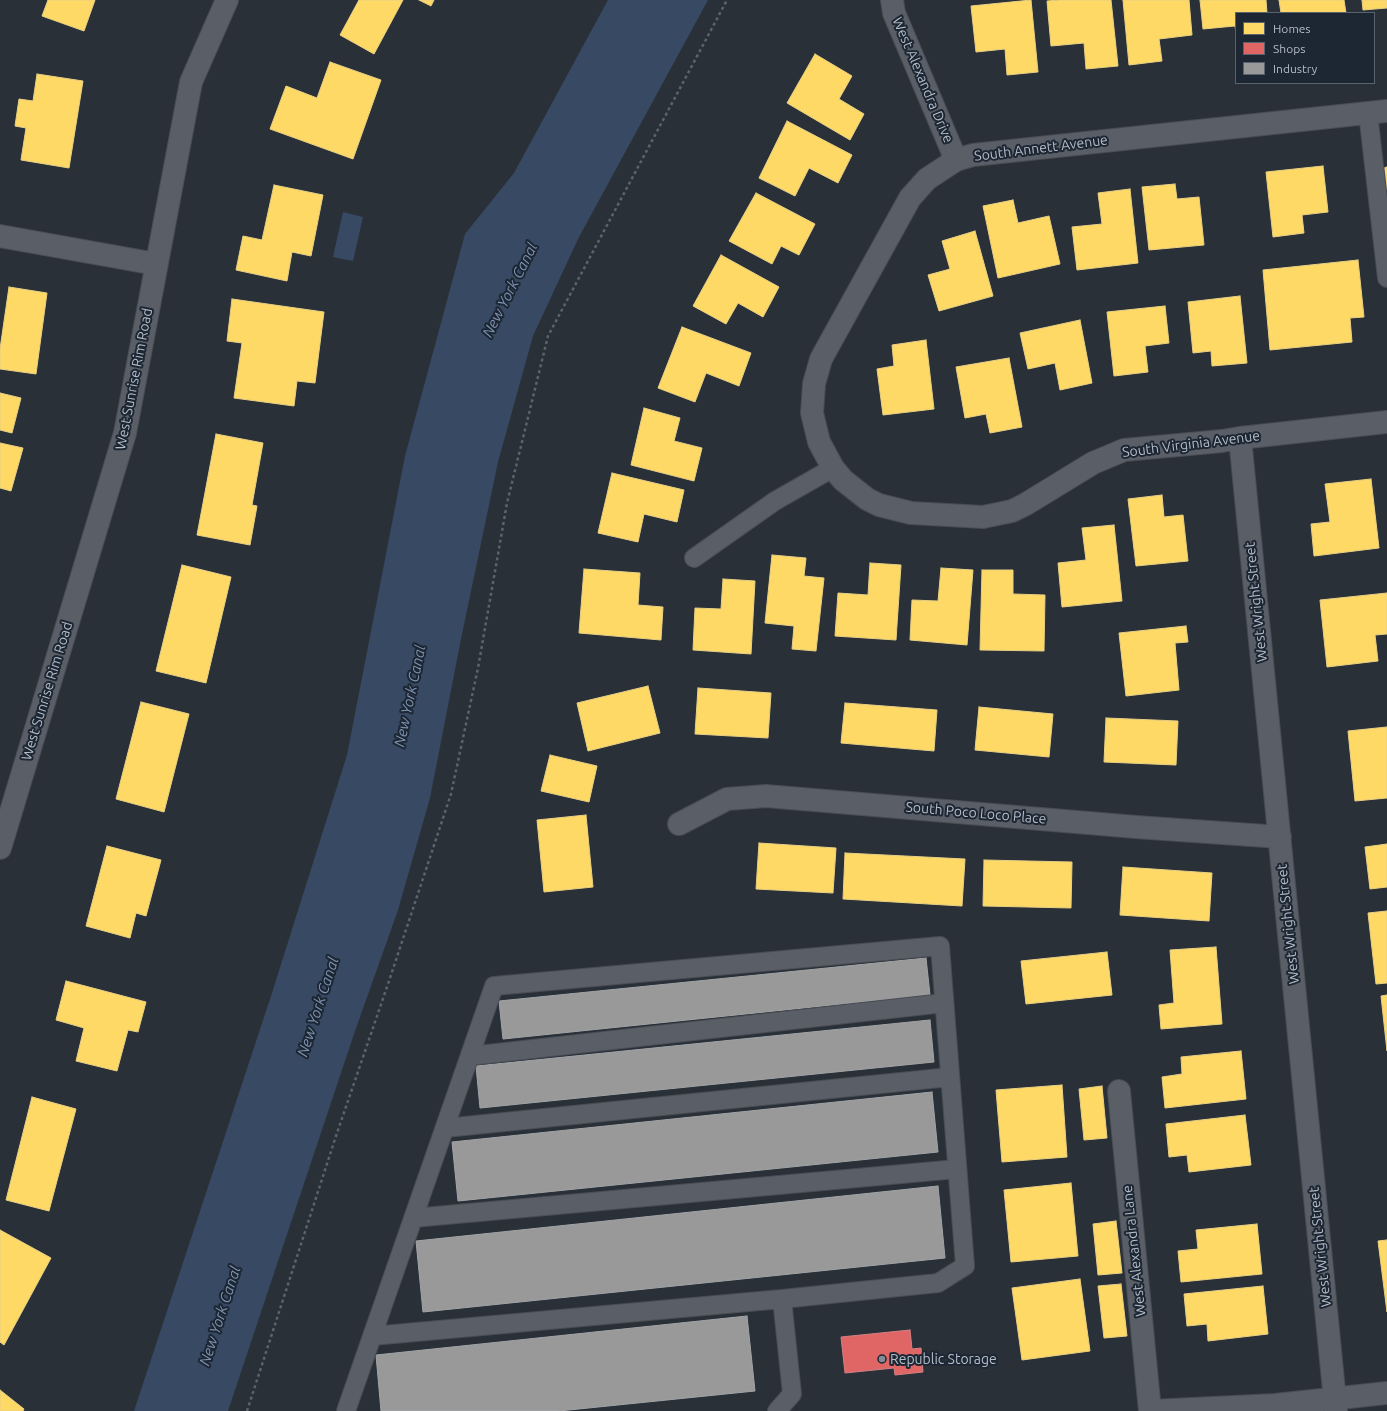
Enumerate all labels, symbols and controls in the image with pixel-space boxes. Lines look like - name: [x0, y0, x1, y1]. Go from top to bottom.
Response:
- legend: [1235, 12, 1375, 84]
- street label: West Alexandra Drive: [889, 15, 957, 145]
- text: Homes: [1273, 22, 1311, 35]
- text: Shops: [1273, 42, 1305, 55]
- text: Industry: [1273, 62, 1317, 75]
- street label: South Annett Avenue: [973, 131, 1109, 165]
- water label: New York Canal: [478, 240, 542, 340]
- street label: West Sunrise Rim Road: [112, 307, 156, 451]
- street label: South Virginia Avenue: [1121, 427, 1261, 461]
- street label: West Wright Street: [1241, 541, 1271, 663]
- street label: West Sunrise Rim Road: [18, 620, 76, 762]
- water label: New York Canal: [390, 643, 430, 749]
- street label: South Poco Loco Place: [905, 798, 1047, 828]
- street label: West Wright Street: [1273, 863, 1303, 985]
- water label: New York Canal: [293, 955, 343, 1059]
- street label: West Alexandra Lane: [1119, 1185, 1149, 1317]
- street label: West Wright Street: [1305, 1186, 1335, 1308]
- water label: New York Canal: [195, 1264, 245, 1368]
- place label: Republic Storage: [890, 1351, 997, 1367]
- marker: Republic Storage: [877, 1354, 887, 1364]

